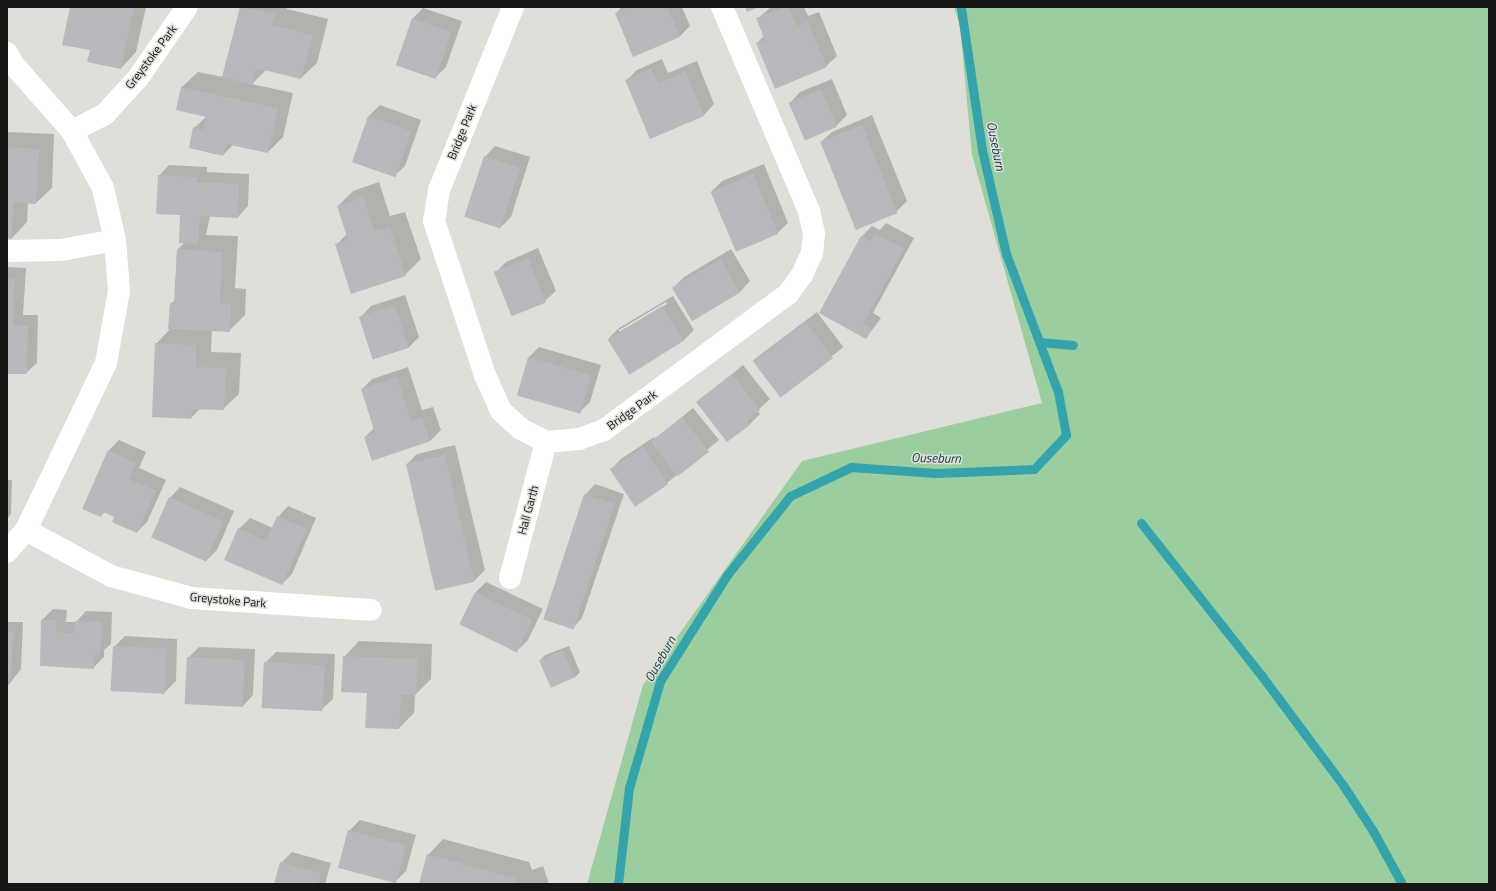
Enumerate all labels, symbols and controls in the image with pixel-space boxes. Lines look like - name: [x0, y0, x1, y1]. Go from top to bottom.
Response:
- street label: Greystoke Park: [122, 22, 180, 92]
- street label: Bridge Park: [444, 102, 480, 162]
- water label: Ouseburn: [984, 120, 1008, 172]
- street label: Bridge Park: [604, 387, 660, 433]
- water label: Ouseburn: [911, 450, 961, 466]
- street label: Hall Garth: [515, 484, 541, 536]
- street label: Greystoke Park: [189, 589, 267, 611]
- water label: Ouseburn: [641, 633, 679, 685]

